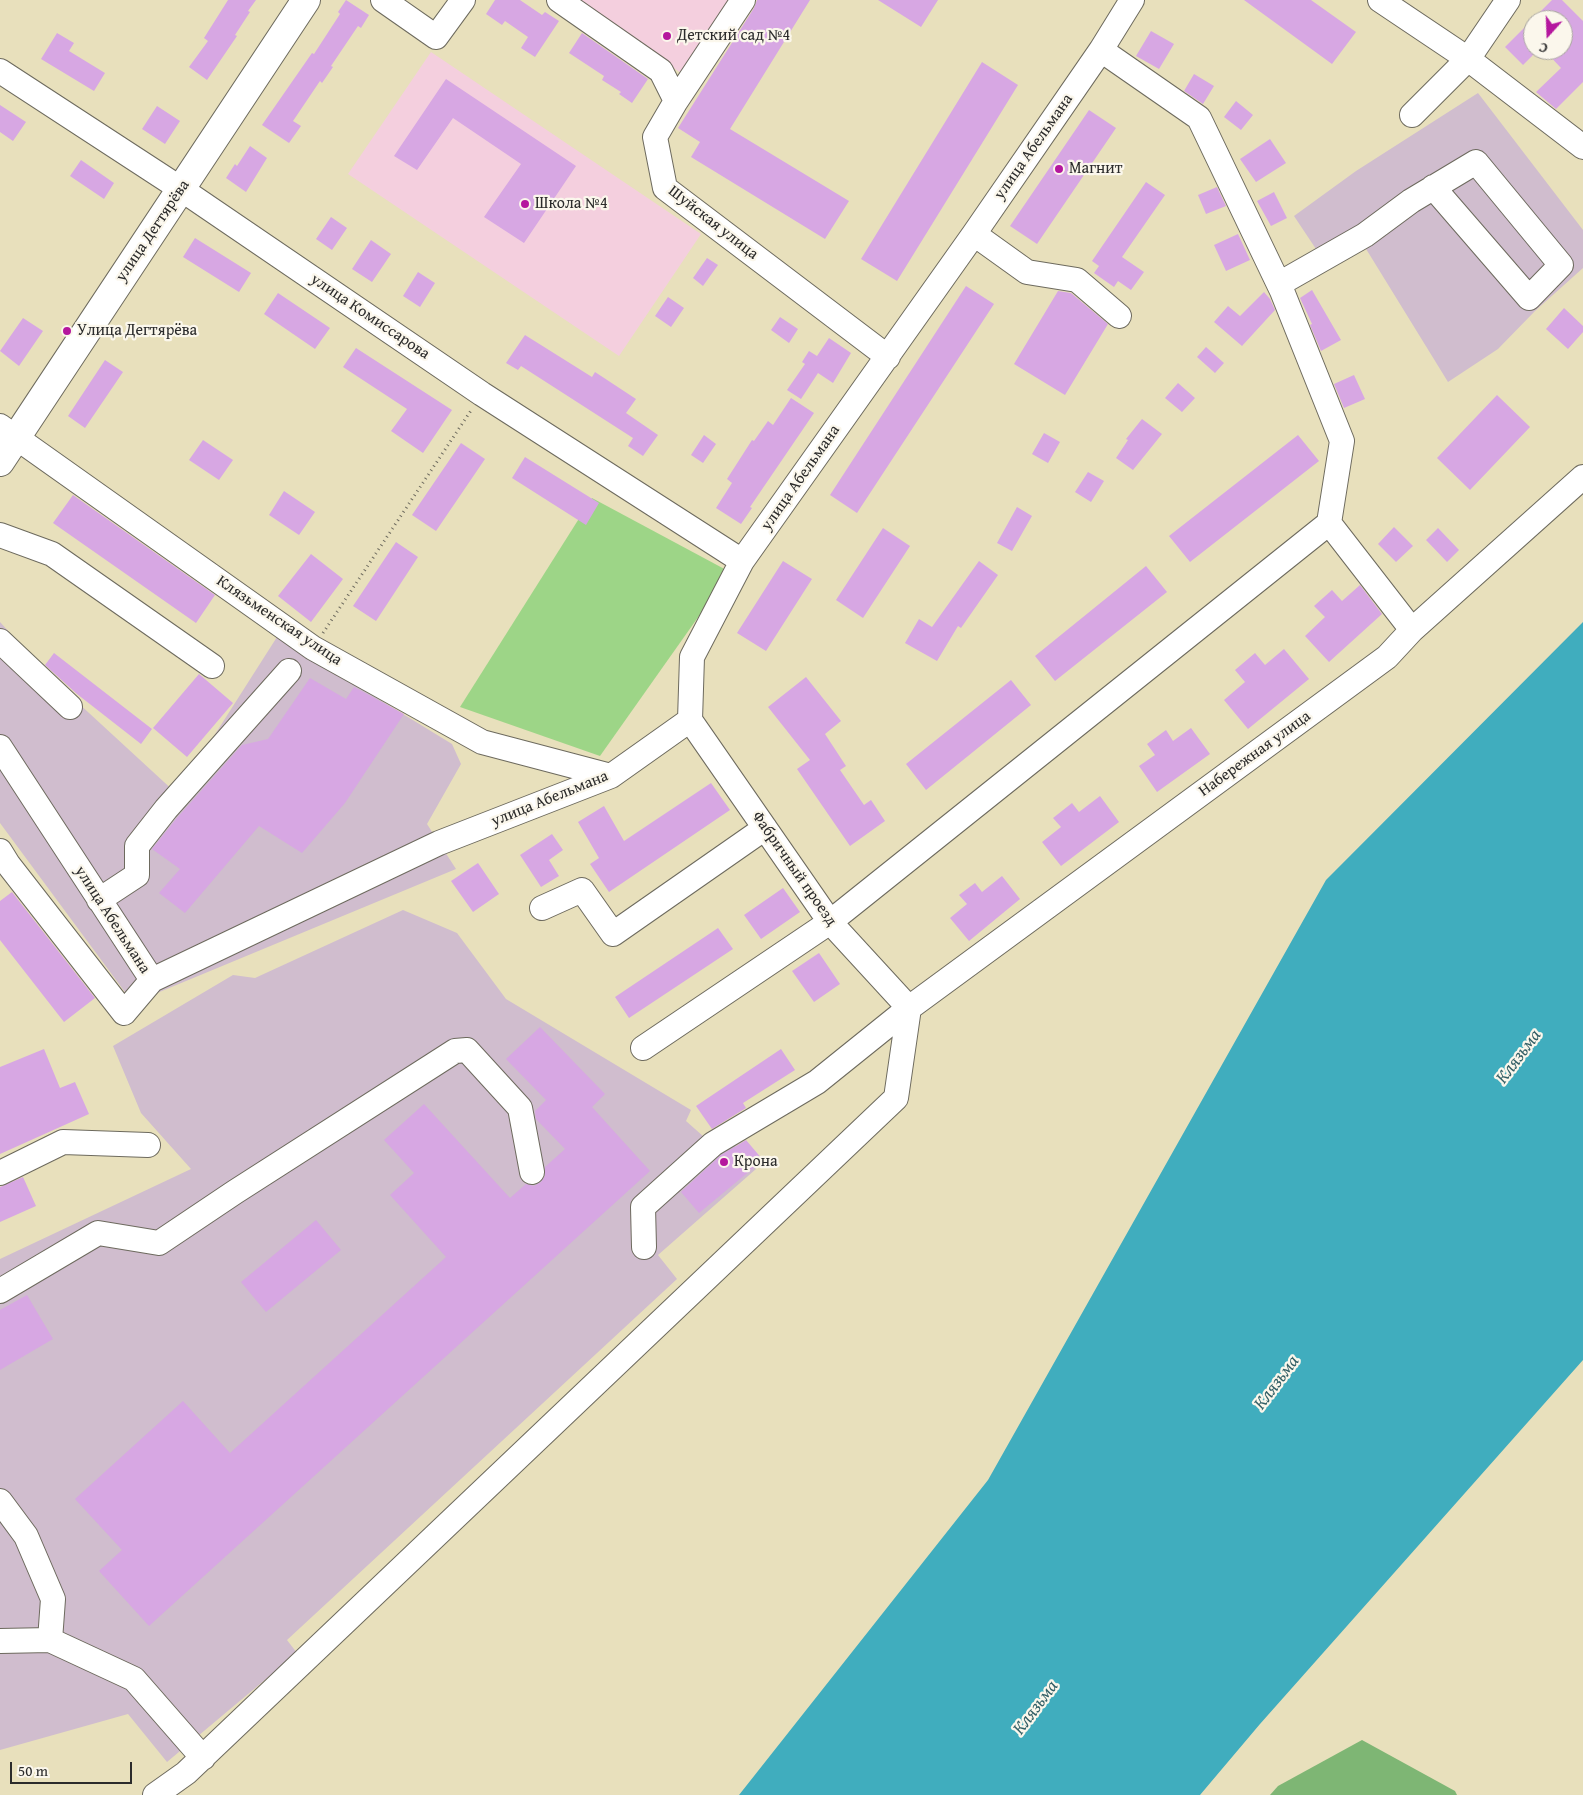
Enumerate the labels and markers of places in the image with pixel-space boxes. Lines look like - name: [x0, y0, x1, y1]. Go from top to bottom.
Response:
- place label: Детский сад №4: [677, 26, 790, 46]
- marker: Детский сад №4: [661, 30, 673, 42]
- place label: Магнит: [1069, 159, 1122, 179]
- marker: Магнит: [1053, 163, 1065, 175]
- place label: Школа №4: [535, 194, 608, 214]
- marker: Школа №4: [519, 198, 531, 210]
- place label: Улица Дегтярёва: [77, 321, 197, 341]
- marker: Улица Дегтярёва: [61, 325, 73, 337]
- place label: Крона: [734, 1152, 778, 1172]
- marker: Крона: [718, 1156, 730, 1168]

